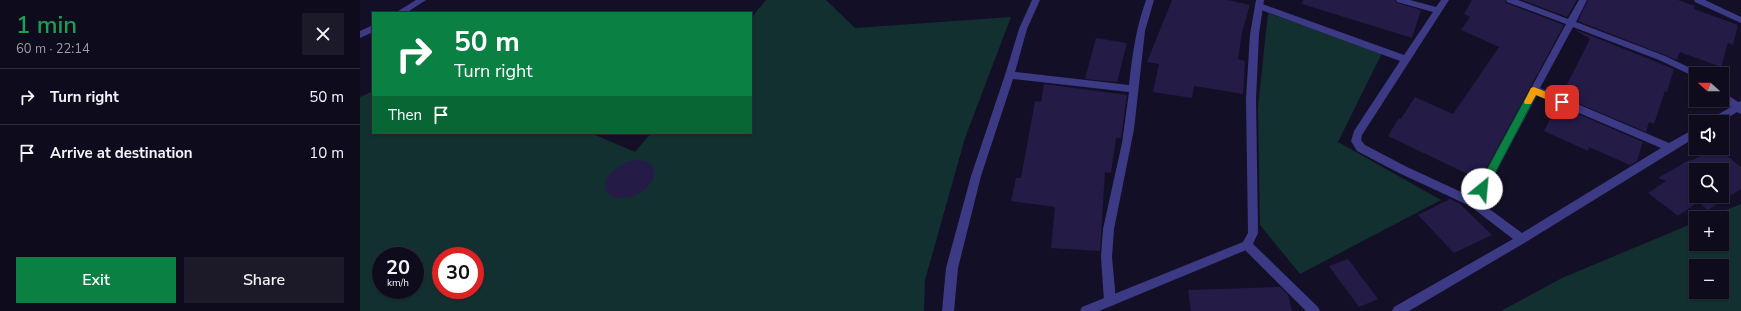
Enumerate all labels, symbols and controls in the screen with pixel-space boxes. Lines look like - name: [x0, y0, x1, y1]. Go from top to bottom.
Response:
- text: 1 min: [16, 9, 77, 41]
- button: close: [302, 13, 344, 55]
- text: 50 m: [454, 23, 520, 61]
- icon: right: [388, 28, 440, 80]
- text: 60 m · 22:14: [16, 40, 90, 58]
- text: Turn right: [454, 59, 533, 83]
- north arrow: [1689, 67, 1729, 107]
- map controls: [1689, 67, 1729, 299]
- pin: [1545, 85, 1579, 119]
- icon: right: [16, 86, 38, 108]
- text: Turn right: [50, 87, 119, 107]
- text: 50 m: [309, 87, 344, 107]
- icon: arrive: [1551, 91, 1573, 113]
- icon: arrive: [430, 104, 452, 126]
- text: Then: [388, 105, 422, 125]
- button: sound: [1689, 115, 1729, 155]
- icon: arrive: [16, 142, 38, 164]
- text: Arrive at destination: [50, 143, 193, 163]
- text: 10 m: [309, 143, 344, 163]
- button: search: [1689, 163, 1729, 203]
- position arrow: [1461, 168, 1503, 210]
- button: +: [1689, 211, 1729, 251]
- speed limit sign: 30: [432, 247, 484, 299]
- text: 20: [386, 254, 410, 281]
- button: Exit: [16, 257, 176, 303]
- button: Share: [184, 257, 344, 303]
- button: −: [1689, 259, 1729, 299]
- text: km/h: [387, 276, 409, 290]

